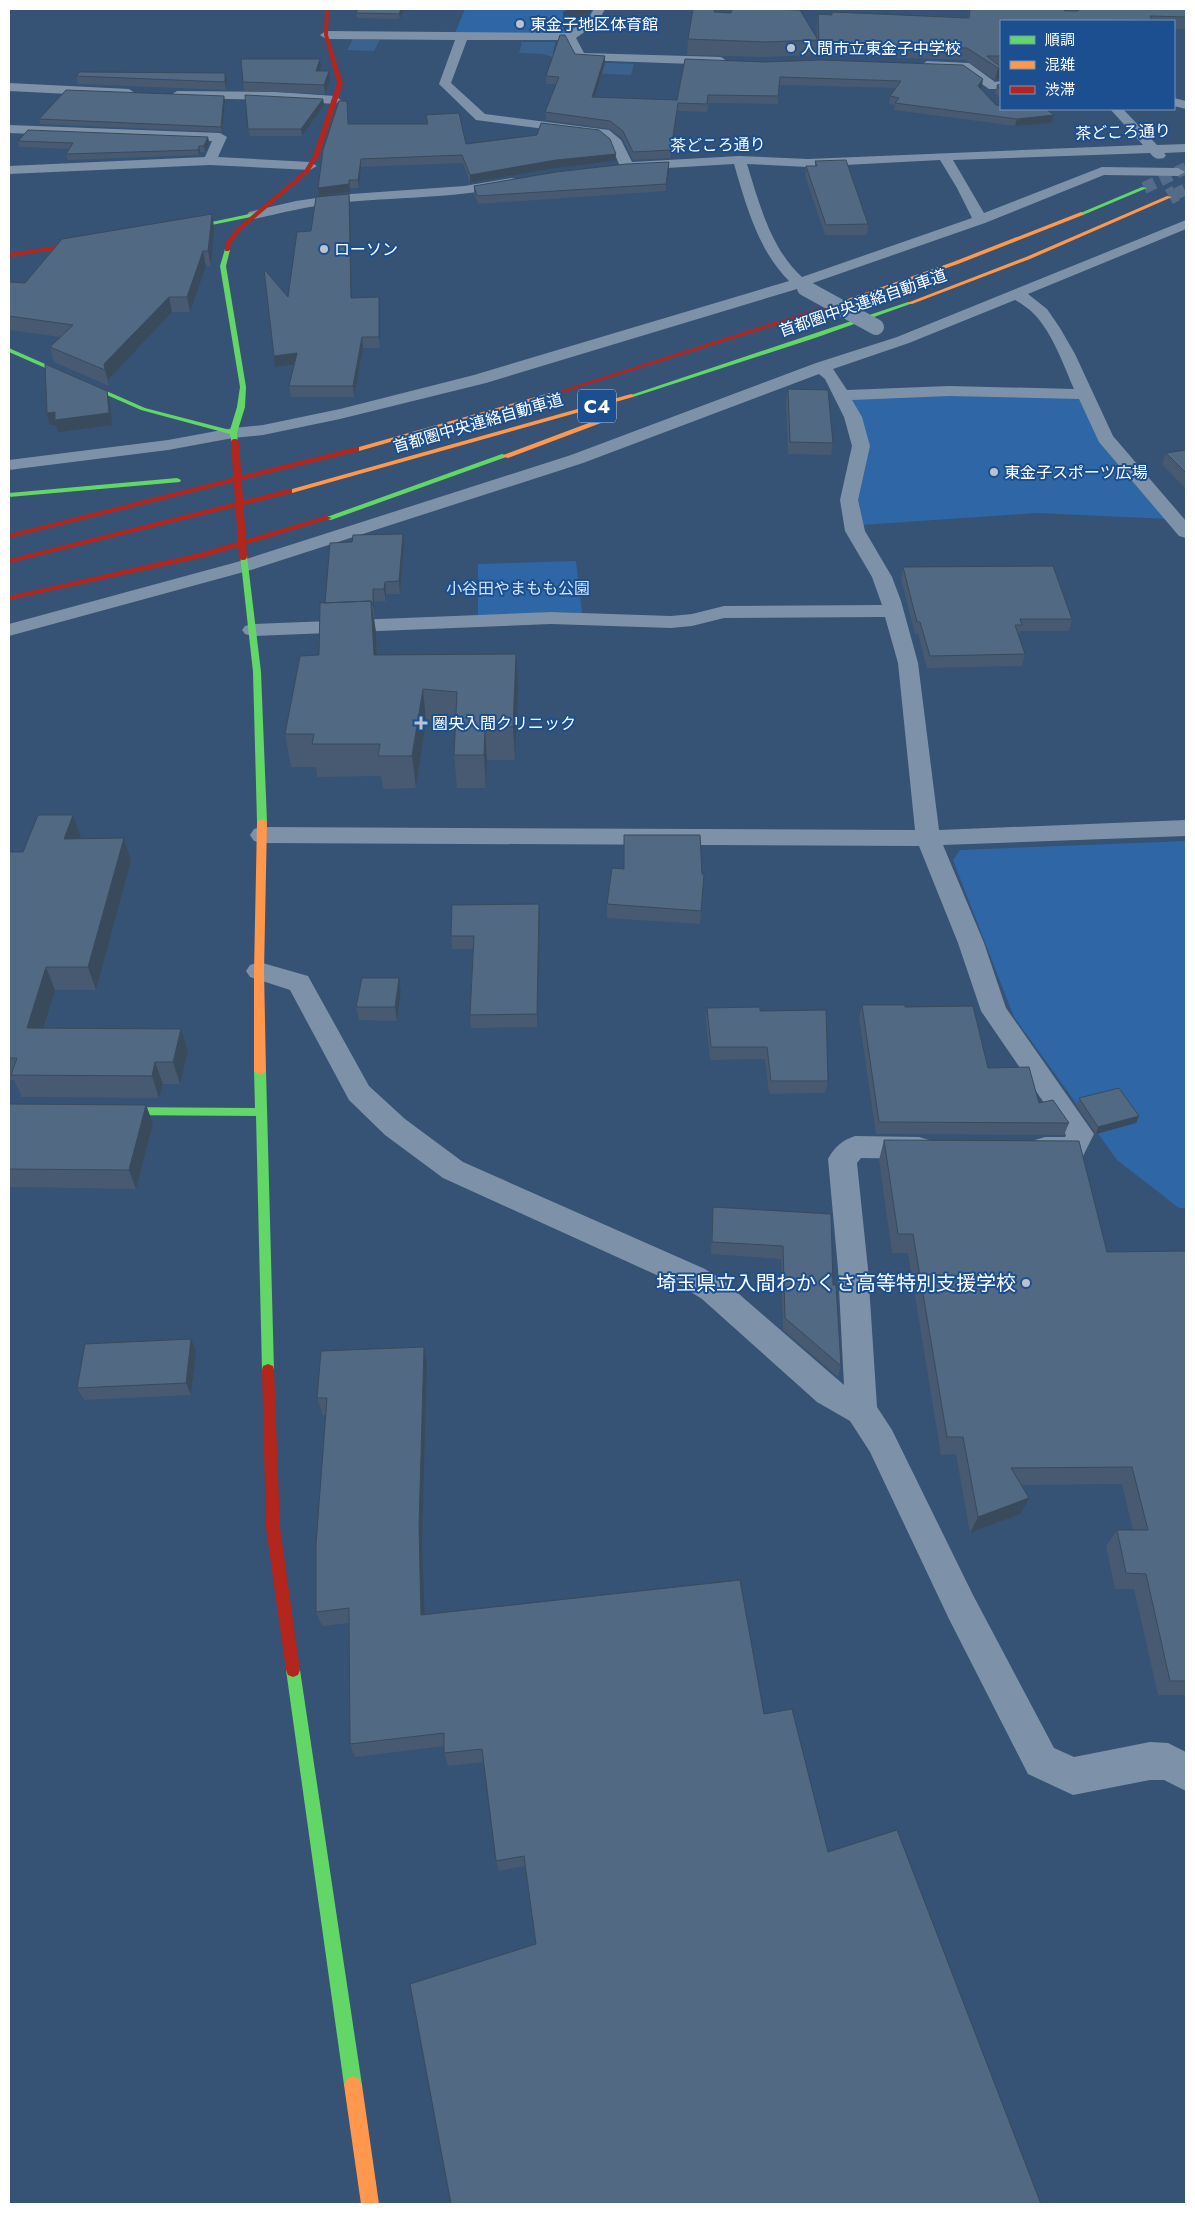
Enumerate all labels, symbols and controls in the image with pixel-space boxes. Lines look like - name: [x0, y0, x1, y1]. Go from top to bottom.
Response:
- place label: 東金子地区体育館: [530, 13, 658, 36]
- marker: 東金子地区体育館: [514, 18, 526, 30]
- legend: [1000, 20, 1175, 110]
- text: 順調: [1045, 29, 1075, 51]
- place label: 入間市立東金子中学校: [801, 37, 961, 60]
- marker: 入間市立東金子中学校: [785, 42, 797, 54]
- text: 混雑: [1045, 54, 1075, 76]
- text: 渋滞: [1045, 79, 1075, 101]
- street label: 茶どころ通り: [1075, 119, 1171, 145]
- street label: 茶どころ通り: [670, 133, 766, 157]
- place label: ローソン: [334, 238, 398, 261]
- marker: ローソン: [318, 243, 330, 255]
- street label: 首都圏中央連絡自動車道: [776, 263, 950, 343]
- street label: 首都圏中央連絡自動車道: [390, 388, 566, 458]
- road number: C4: [578, 390, 616, 422]
- place label: 東金子スポーツ広場: [1004, 461, 1148, 484]
- marker: 東金子スポーツ広場: [988, 466, 1000, 478]
- park label: 小谷田やまもも公園: [446, 577, 590, 600]
- place label: 圏央入間クリニック: [432, 712, 576, 735]
- marker: 圏央入間クリニック: [414, 716, 428, 730]
- place label: 埼玉県立入間わかくさ高等特別支援学校: [656, 1269, 1016, 1298]
- marker: 埼玉県立入間わかくさ高等特別支援学校: [1020, 1277, 1032, 1289]

